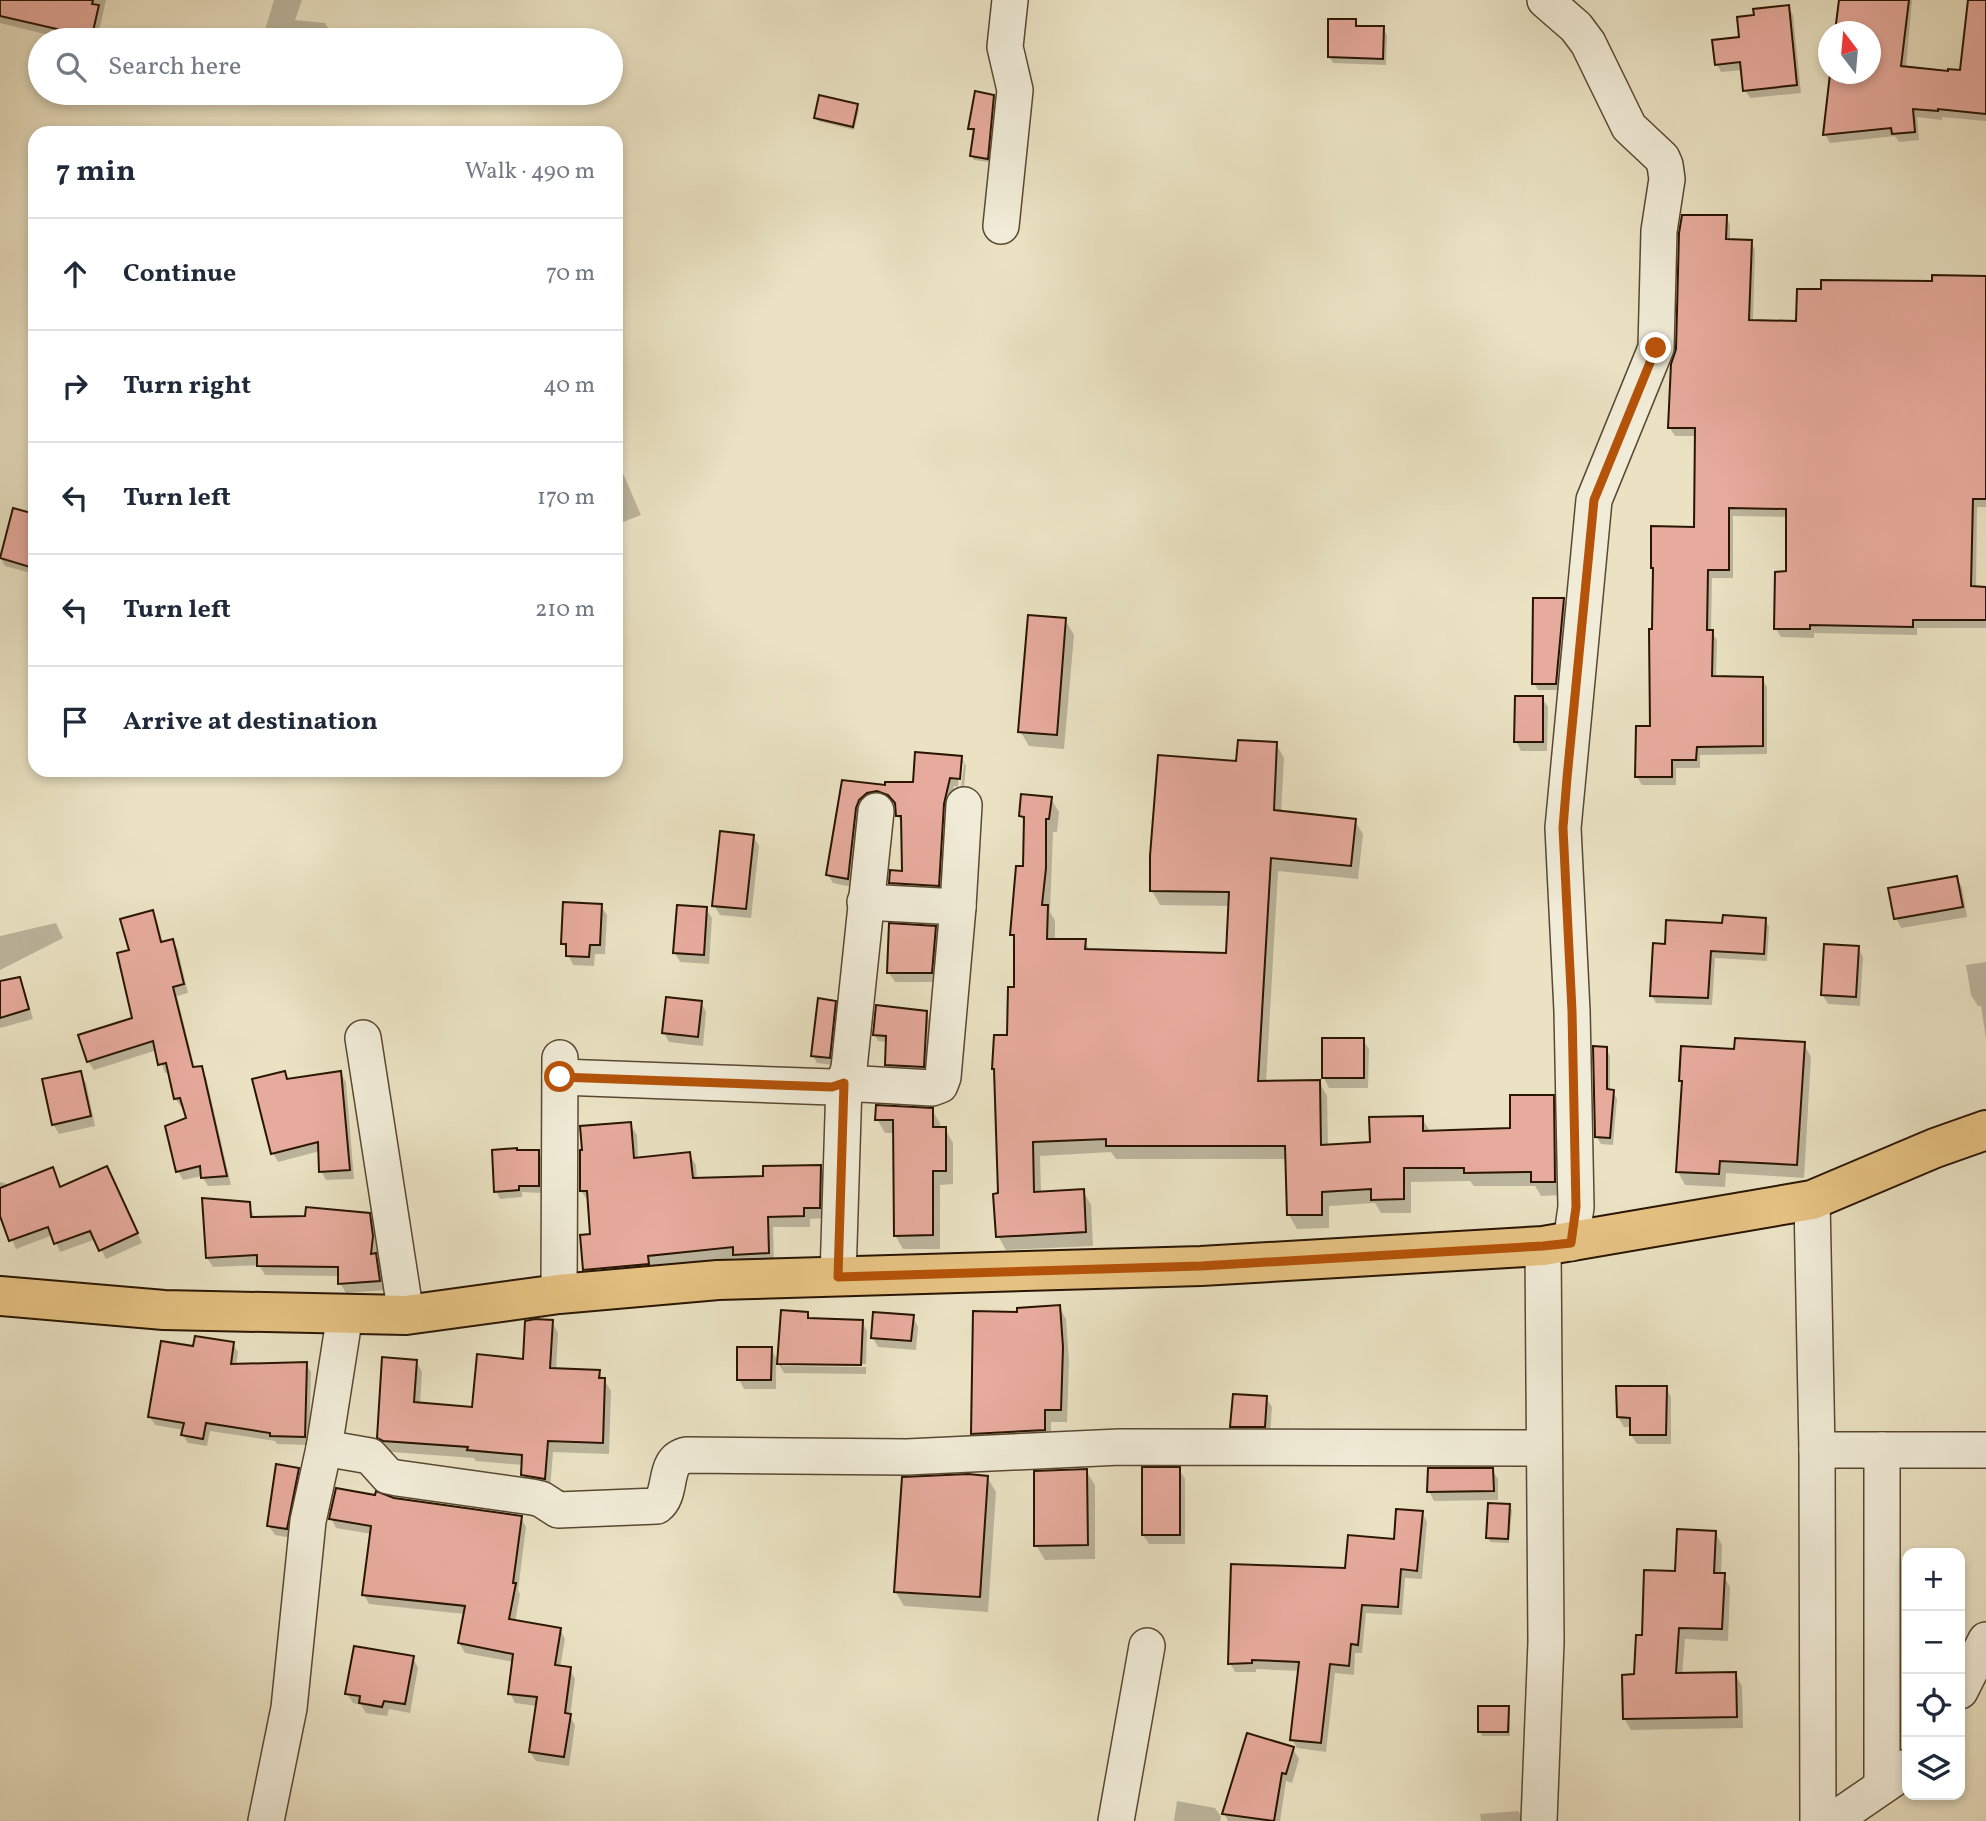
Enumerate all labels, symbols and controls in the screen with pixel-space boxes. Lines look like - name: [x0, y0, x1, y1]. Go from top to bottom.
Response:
- north arrow: [1818, 21, 1881, 84]
- search box: [28, 28, 623, 105]
- icon: search: [52, 48, 90, 86]
- text: Search here: [108, 49, 241, 85]
- text: 7 min: [56, 151, 136, 193]
- text: Walk · 490 m: [465, 156, 595, 188]
- icon: ahead: [56, 255, 94, 293]
- text: Continue: [123, 256, 236, 292]
- text: 70 m: [546, 258, 595, 290]
- route end: [1640, 332, 1671, 363]
- icon: right: [56, 367, 94, 405]
- text: Turn right: [123, 368, 251, 404]
- text: 40 m: [543, 370, 595, 402]
- icon: left: [56, 479, 94, 517]
- text: Turn left: [123, 480, 231, 516]
- text: 170 m: [537, 482, 595, 514]
- icon: left: [56, 591, 94, 629]
- text: Turn left: [123, 592, 231, 628]
- text: 210 m: [535, 594, 595, 626]
- icon: arrive: [56, 703, 94, 741]
- text: Arrive at destination: [123, 704, 378, 740]
- route start: [544, 1061, 575, 1092]
- map controls: [1902, 1548, 1965, 1800]
- button: +: [1902, 1548, 1965, 1611]
- button: −: [1902, 1611, 1965, 1674]
- button: locate: [1902, 1674, 1965, 1737]
- button: layers: [1902, 1737, 1965, 1800]

